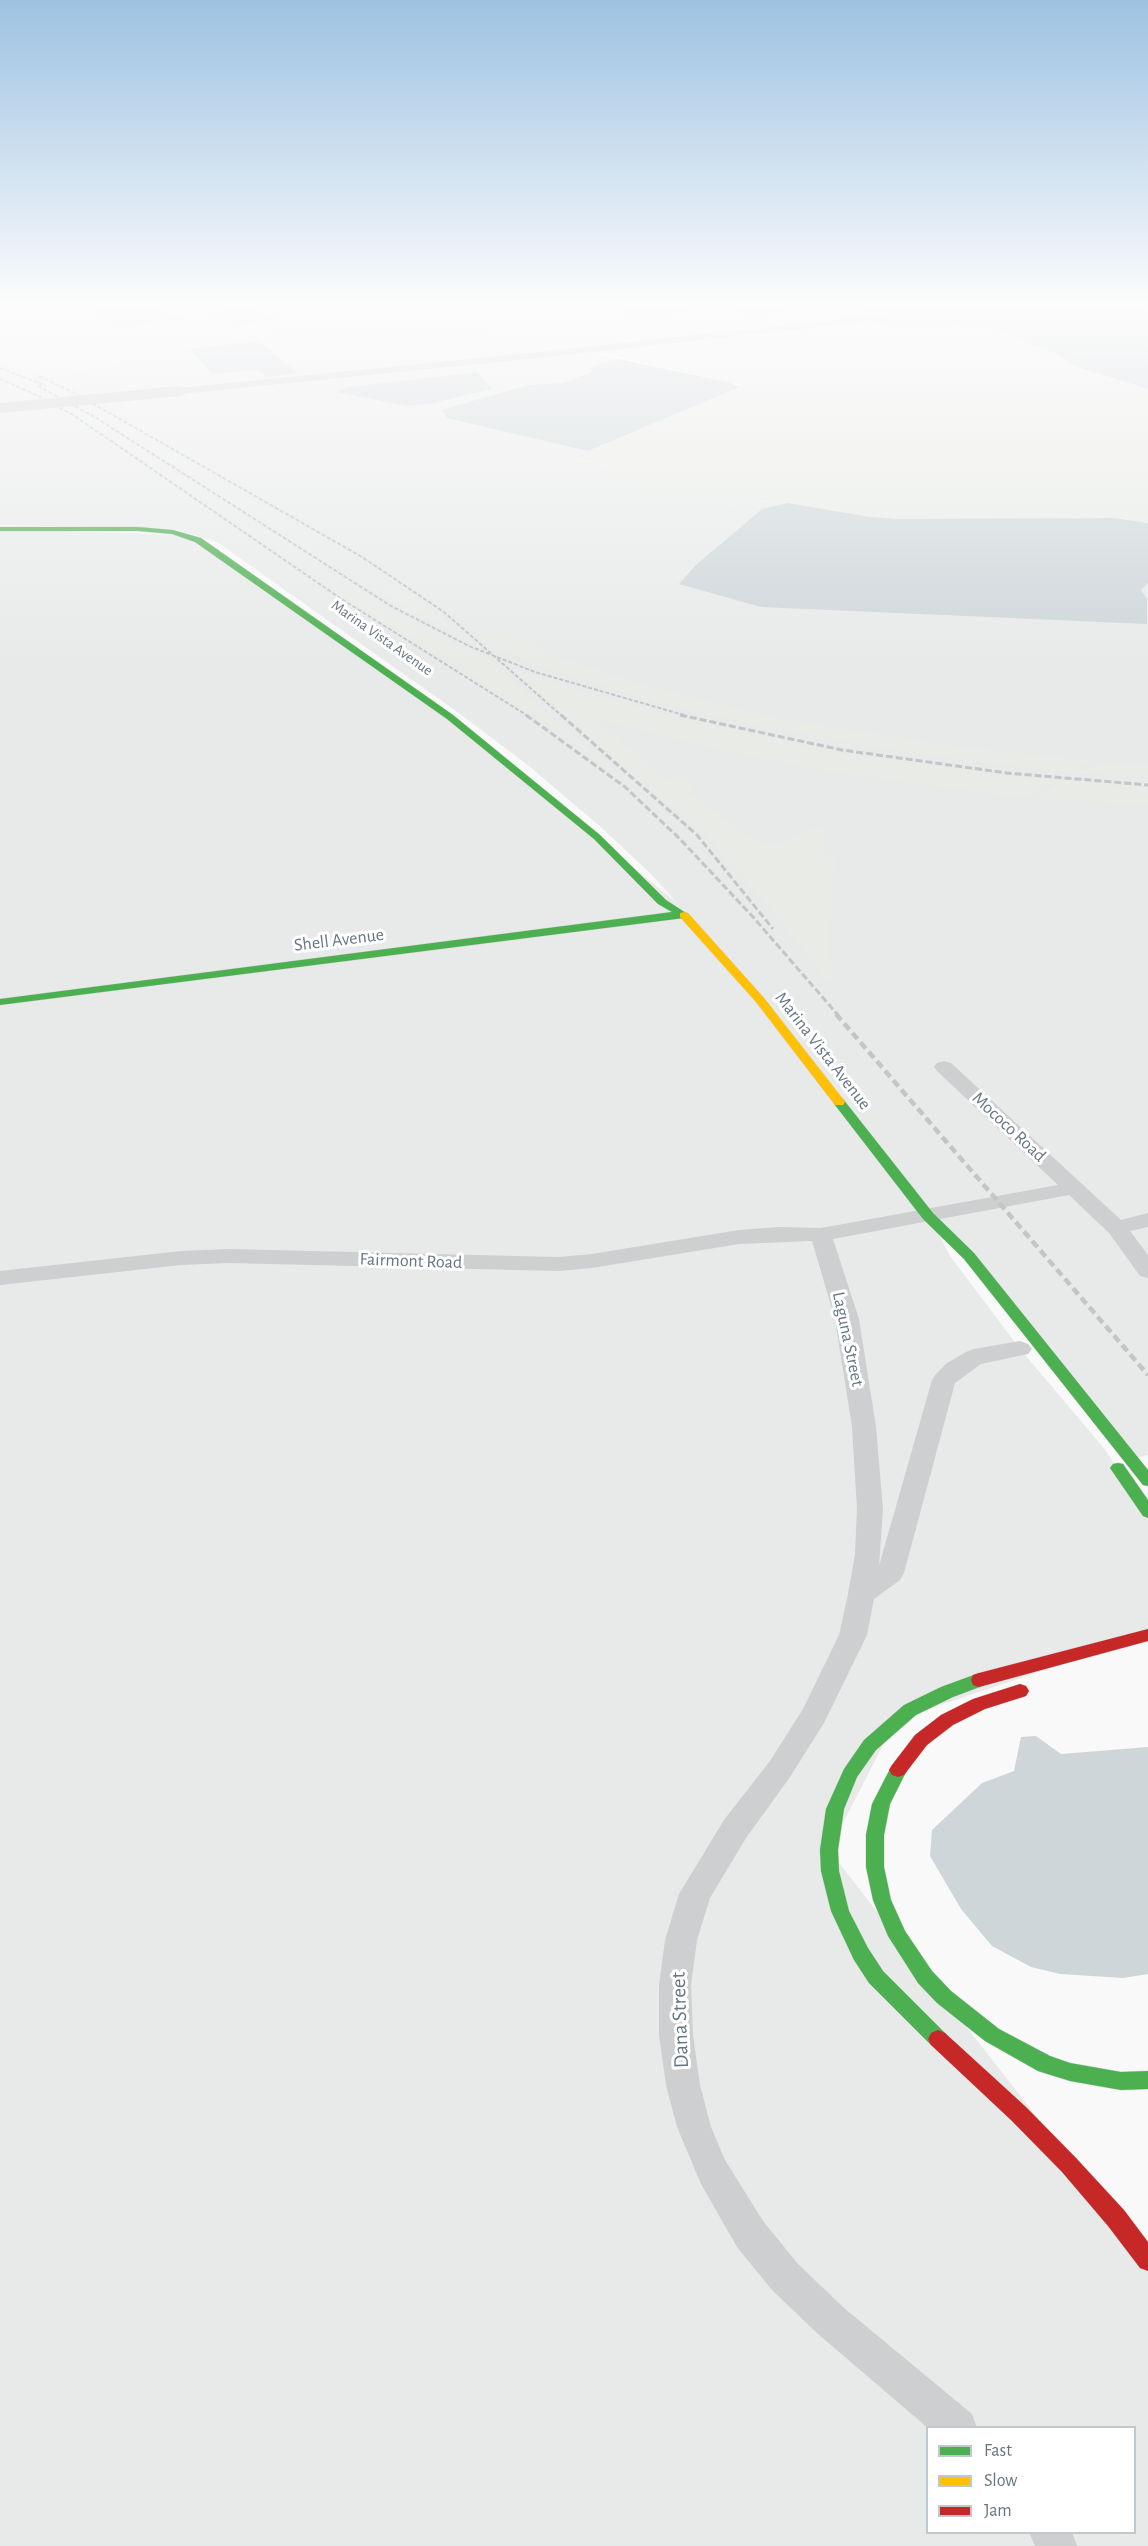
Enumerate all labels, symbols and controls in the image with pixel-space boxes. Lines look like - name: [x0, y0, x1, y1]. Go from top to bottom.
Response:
- street label: Marina Vista Avenue: [328, 596, 436, 680]
- street label: Shell Avenue: [293, 924, 385, 956]
- street label: Marina Vista Avenue: [770, 988, 876, 1114]
- street label: Mococo Road: [968, 1087, 1050, 1167]
- street label: Fairmont Road: [359, 1248, 463, 1274]
- street label: Laguna Street: [827, 1290, 869, 1388]
- street label: Dana Street: [666, 1971, 694, 2069]
- legend: [926, 2426, 1136, 2534]
- text: Fast: [984, 2442, 1012, 2460]
- text: Slow: [984, 2472, 1017, 2490]
- text: Jam: [984, 2502, 1012, 2520]

